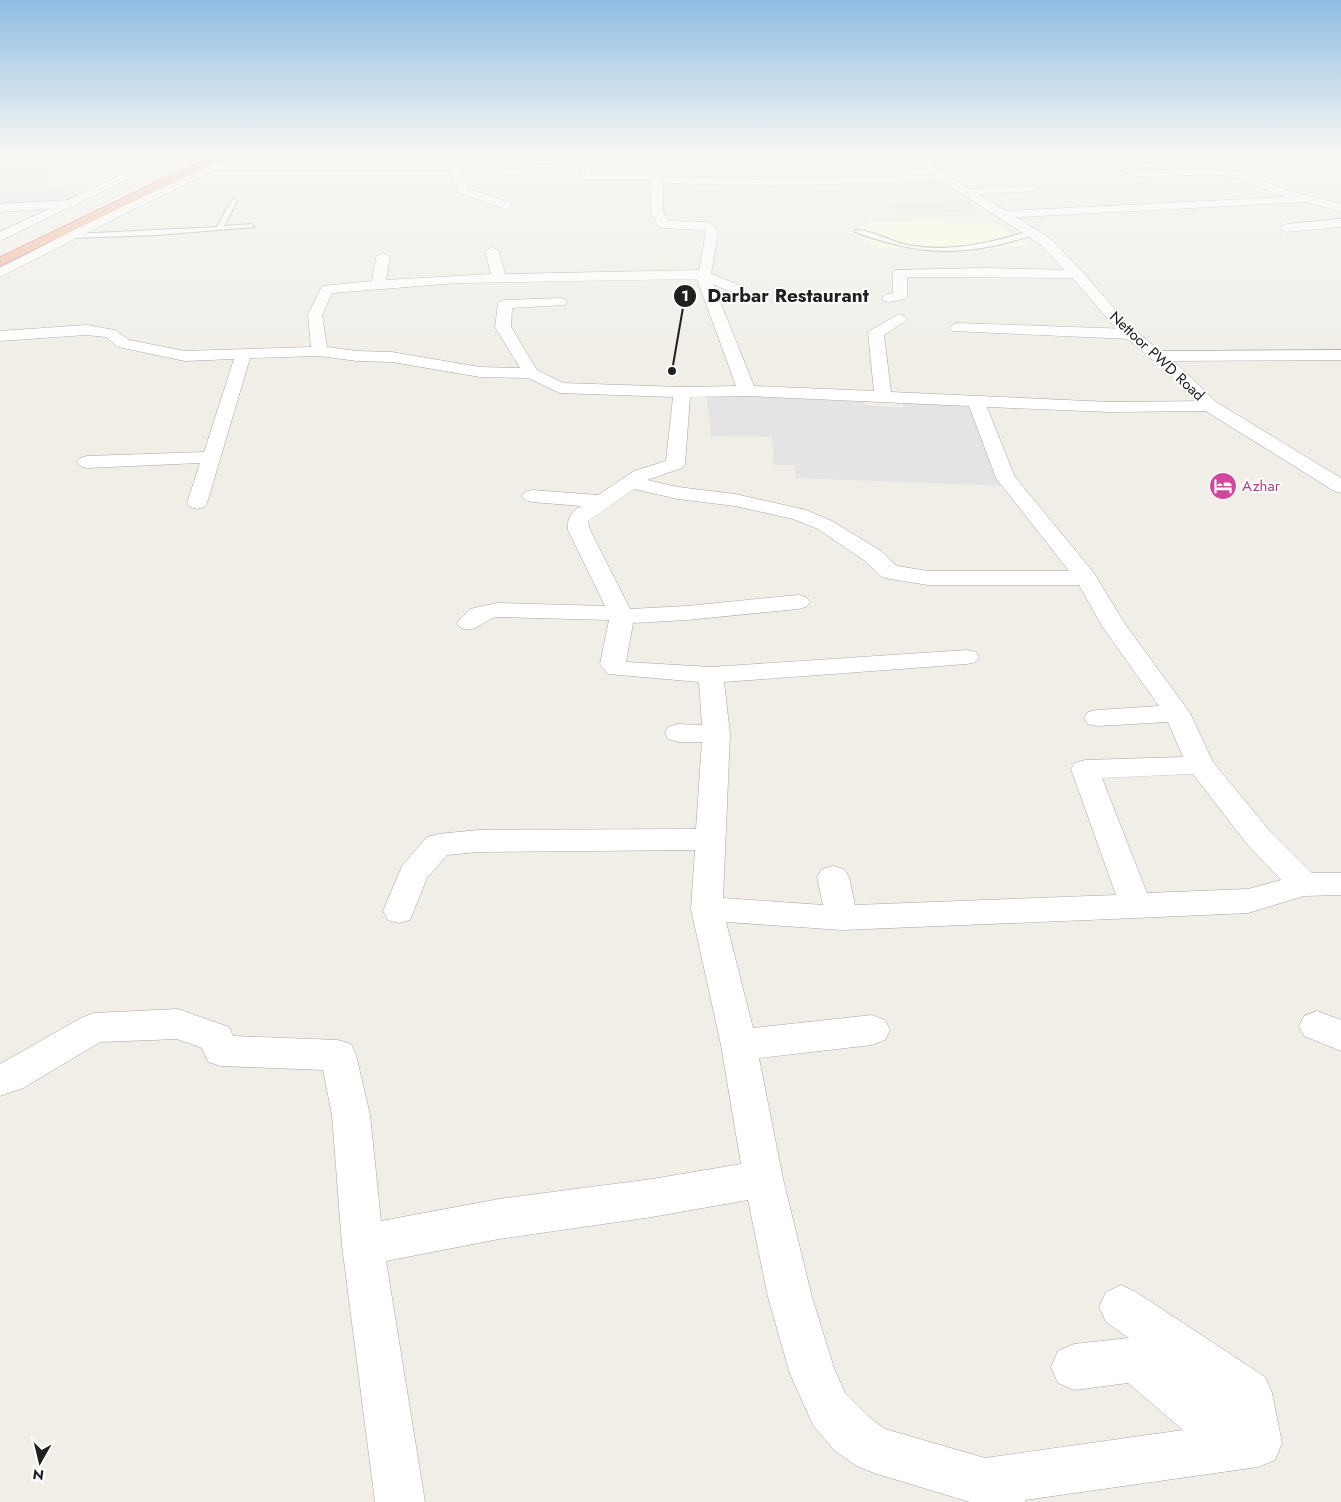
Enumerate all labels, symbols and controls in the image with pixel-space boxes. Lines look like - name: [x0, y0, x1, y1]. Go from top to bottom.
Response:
- callout: Darbar Restaurant: [672, 279, 879, 313]
- text: Darbar Restaurant: [707, 282, 869, 309]
- text: 1: [681, 285, 689, 307]
- street label: Nettoor PWD Road: [1105, 306, 1209, 406]
- hotel icon: Azhar: [1208, 471, 1238, 501]
- place label: Azhar: [1242, 475, 1281, 497]
- north arrow: [15, 1437, 65, 1487]
- text: N: [31, 1464, 45, 1486]

